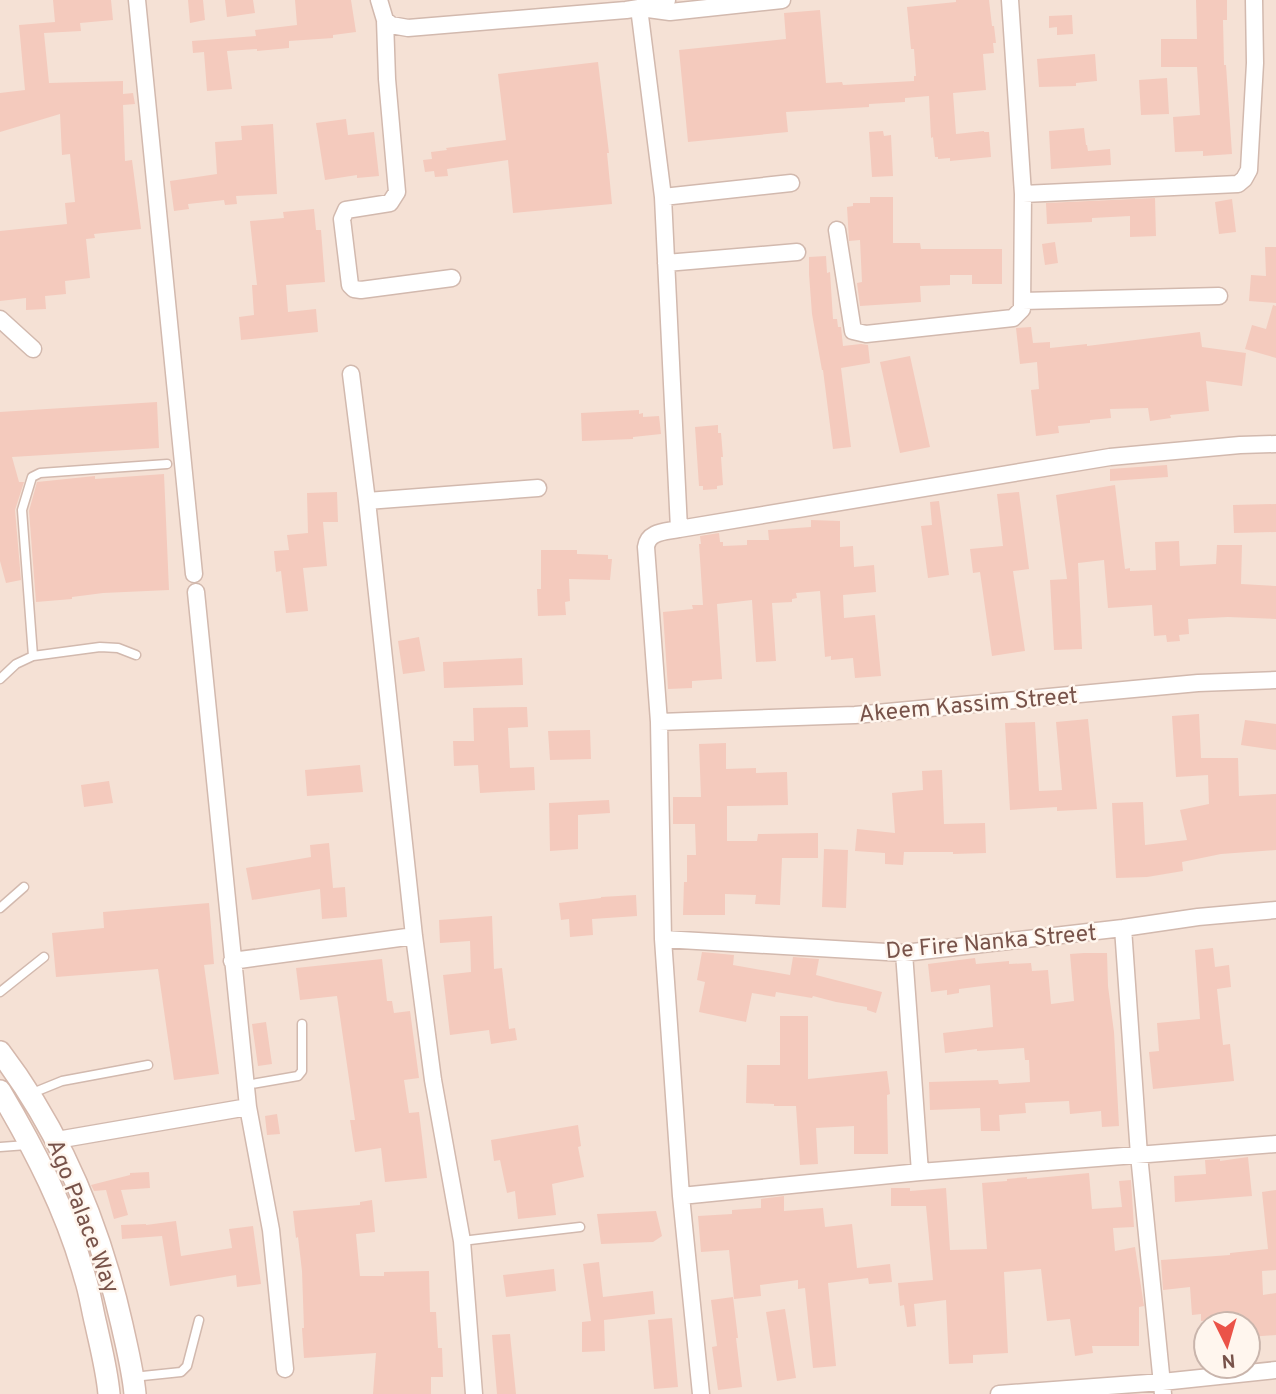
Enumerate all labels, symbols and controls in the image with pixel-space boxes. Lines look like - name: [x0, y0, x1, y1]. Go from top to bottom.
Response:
- street label: Akeem Kassim Street: [857, 682, 1079, 731]
- street label: De Fire Nanka Street: [885, 920, 1098, 967]
- street label: Ago Palace Way: [39, 1136, 124, 1298]
- north arrow: [1192, 1310, 1262, 1380]
- text: N: [1220, 1347, 1236, 1372]

